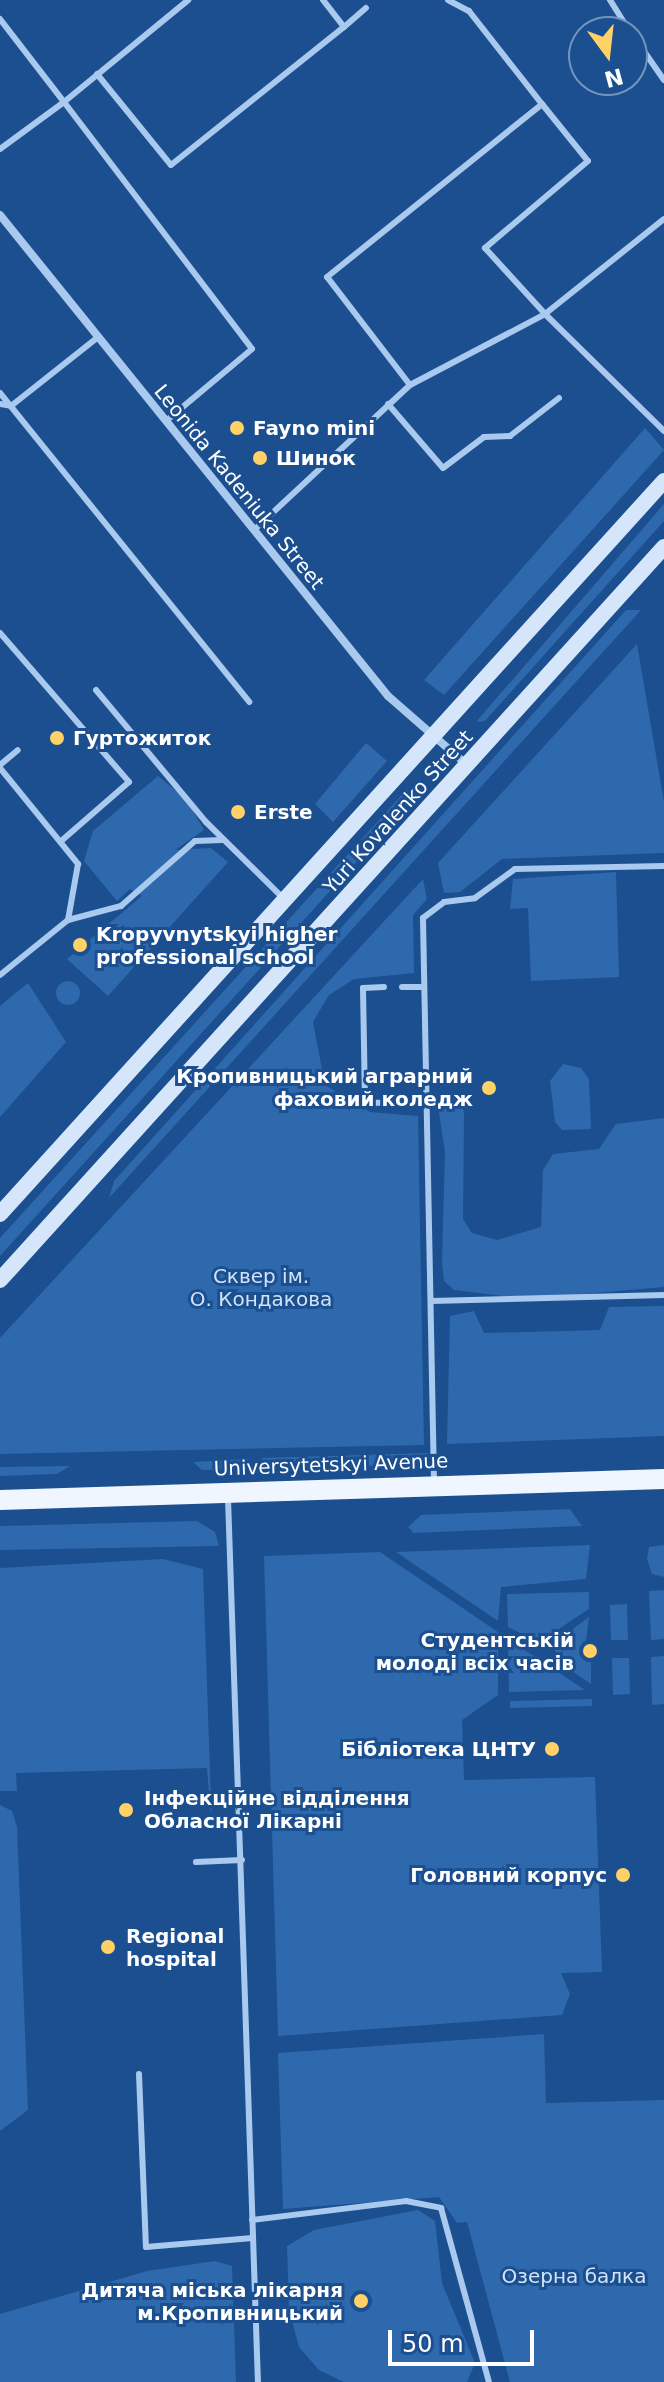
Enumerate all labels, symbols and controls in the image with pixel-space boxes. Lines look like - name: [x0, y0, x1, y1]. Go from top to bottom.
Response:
- north arrow: [568, 16, 648, 96]
- text: N: [602, 63, 626, 92]
- street label: Leonida Kadeniuka Street: [149, 380, 329, 594]
- place label: Fayno mini: [253, 416, 375, 440]
- marker: Fayno mini: [228, 419, 246, 437]
- place label: Шинок: [276, 446, 356, 470]
- marker: Шинок: [251, 449, 269, 467]
- street label: Yuri Kovalenko Street: [318, 725, 478, 899]
- place label: Гуртожиток: [73, 726, 211, 750]
- marker: Гуртожиток: [48, 729, 66, 747]
- place label: Erste: [254, 800, 313, 824]
- marker: Erste: [229, 803, 247, 821]
- place label: Kropyvnytskyi higher professional school: [96, 922, 337, 969]
- marker: Kropyvnytskyi higher professional school: [71, 936, 89, 954]
- place label: Кропивницький аграрний фаховий коледж: [176, 1064, 473, 1111]
- marker: Кропивницький аграрний фаховий коледж: [480, 1079, 498, 1097]
- park label: Сквер ім. О. Кондакова: [190, 1264, 332, 1311]
- street label: Universytetskyi Avenue: [213, 1449, 449, 1481]
- place label: Студентській молоді всіх часів: [376, 1628, 574, 1675]
- marker: Студентській молоді всіх часів: [581, 1642, 599, 1660]
- place label: Бібліотека ЦНТУ: [341, 1737, 536, 1761]
- marker: Бібліотека ЦНТУ: [543, 1740, 561, 1758]
- place label: Інфекційне відділення Обласної Лікарні: [144, 1786, 410, 1833]
- marker: Інфекційне відділення Обласної Лікарні: [115, 1799, 137, 1821]
- place label: Головний корпус: [410, 1863, 607, 1887]
- marker: Головний корпус: [614, 1866, 632, 1884]
- place label: Regional hospital: [126, 1924, 224, 1971]
- marker: Regional hospital: [97, 1936, 119, 1958]
- park label: Озерна балка: [502, 2264, 646, 2288]
- place label: Дитяча міська лікарня м.Кропивницький: [81, 2278, 343, 2325]
- marker: Дитяча міська лікарня м.Кропивницький: [350, 2290, 372, 2312]
- scale bar: [392, 2314, 538, 2364]
- text: 50 m: [402, 2330, 464, 2358]

